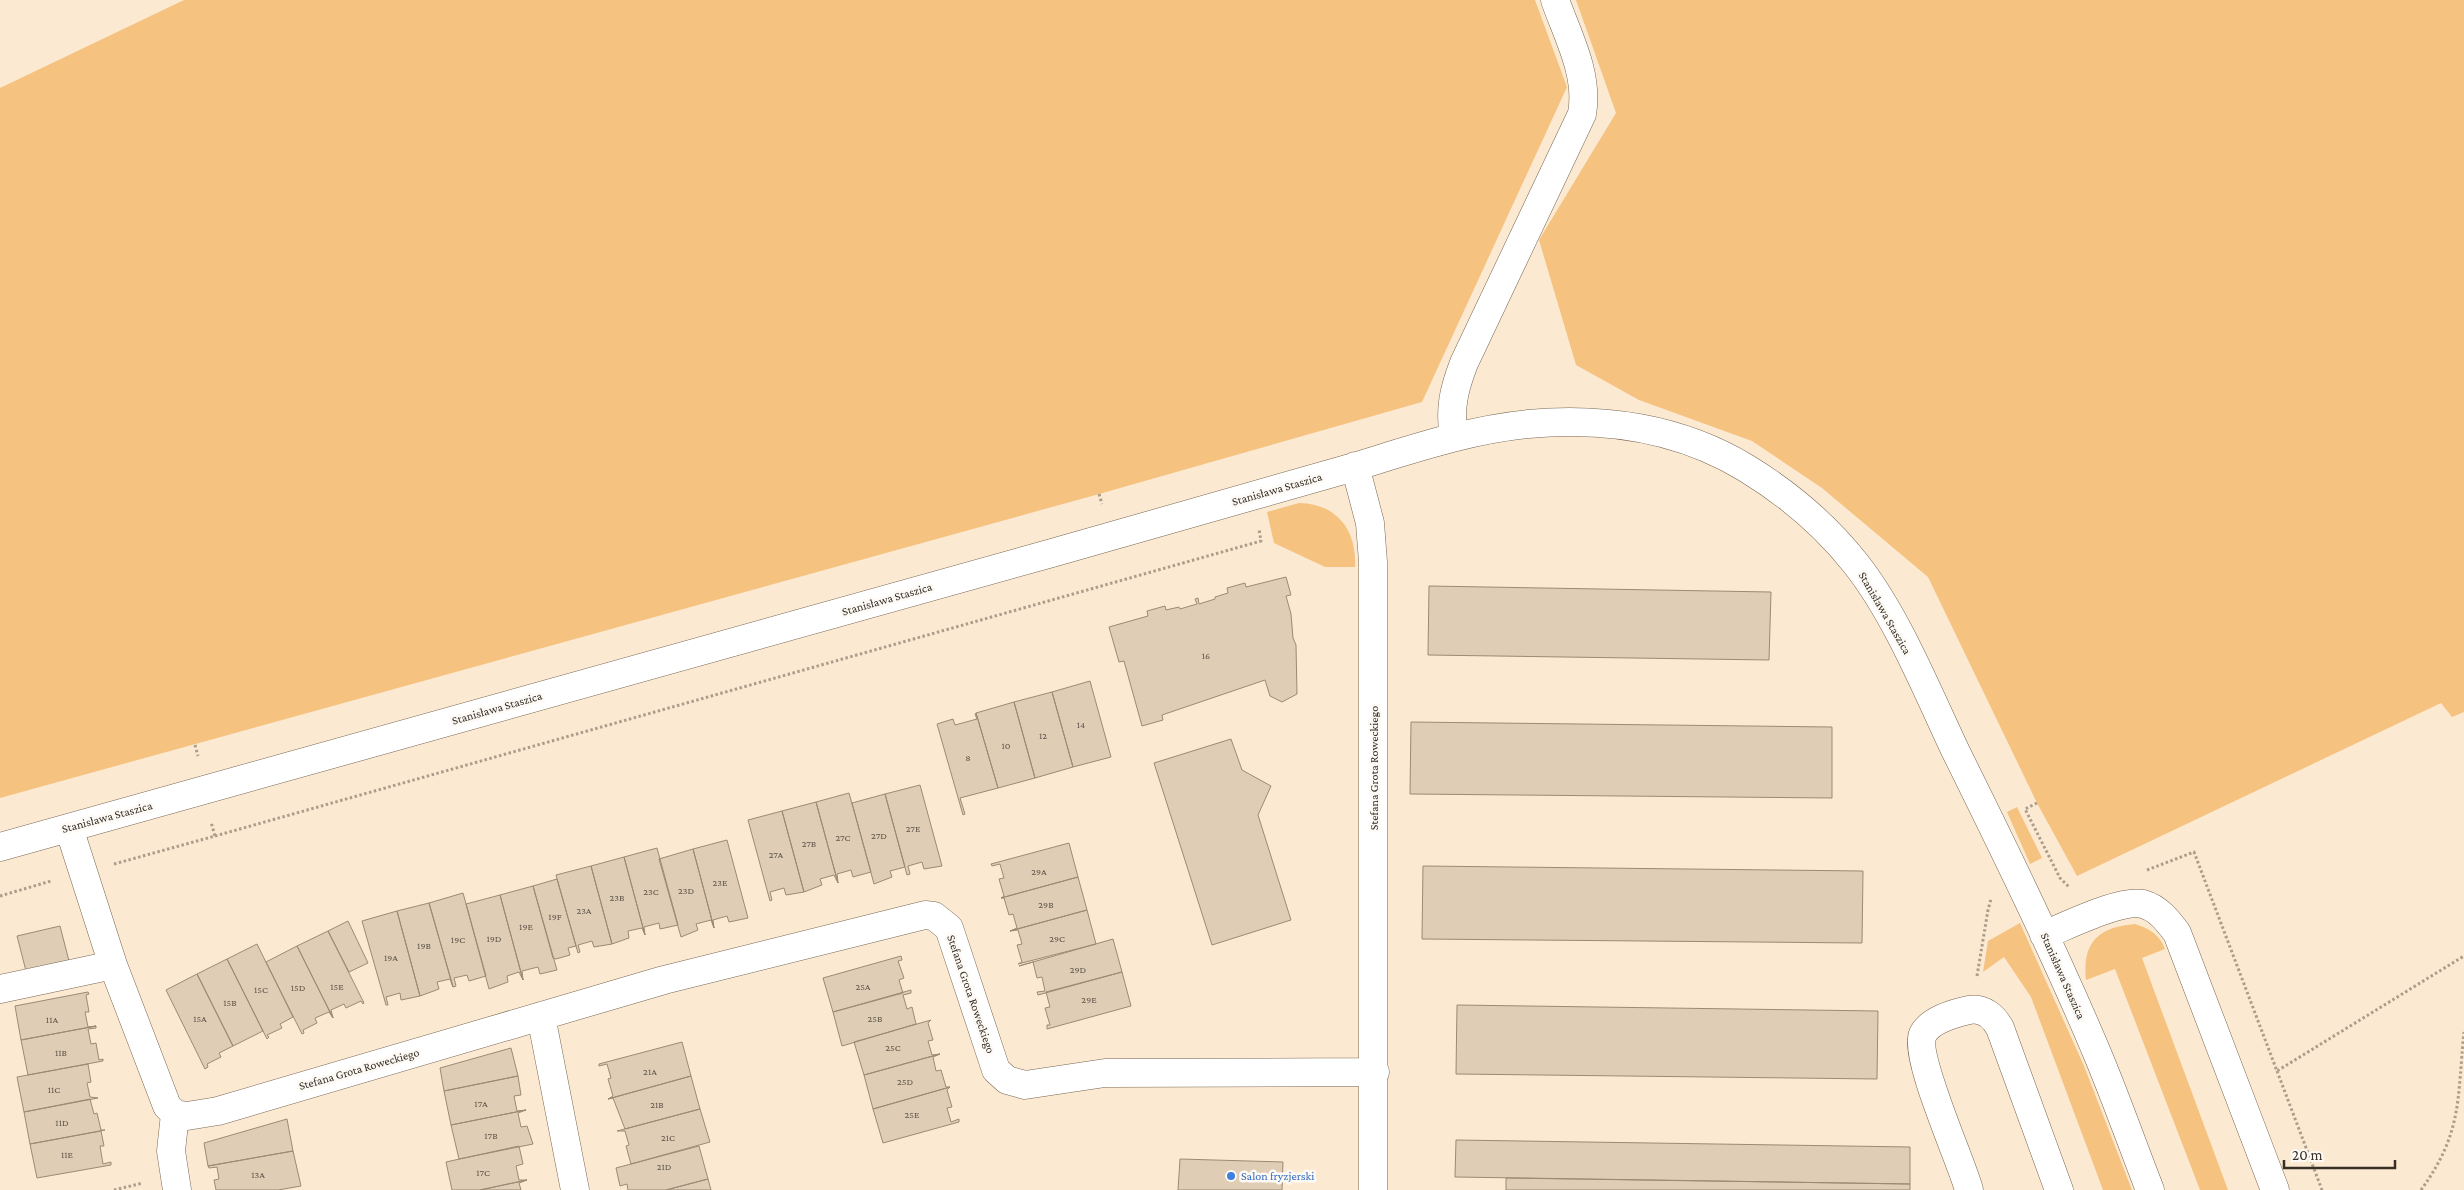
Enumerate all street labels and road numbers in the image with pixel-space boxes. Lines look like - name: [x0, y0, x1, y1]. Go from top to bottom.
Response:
- street label: Stanisława Staszica: [1230, 469, 1324, 509]
- street label: Stanisława Staszica: [1856, 569, 1915, 657]
- street label: Stanisława Staszica: [840, 579, 934, 619]
- street label: Stanisława Staszica: [450, 688, 544, 728]
- street label: Stefana Grota Roweckiego: [1367, 706, 1381, 830]
- street label: Stanisława Staszica: [60, 798, 154, 836]
- street label: Stanisława Staszica: [2038, 931, 2089, 1022]
- street label: Stefana Grota Roweckiego: [944, 933, 998, 1055]
- street label: Stefana Grota Roweckiego: [297, 1045, 421, 1093]

